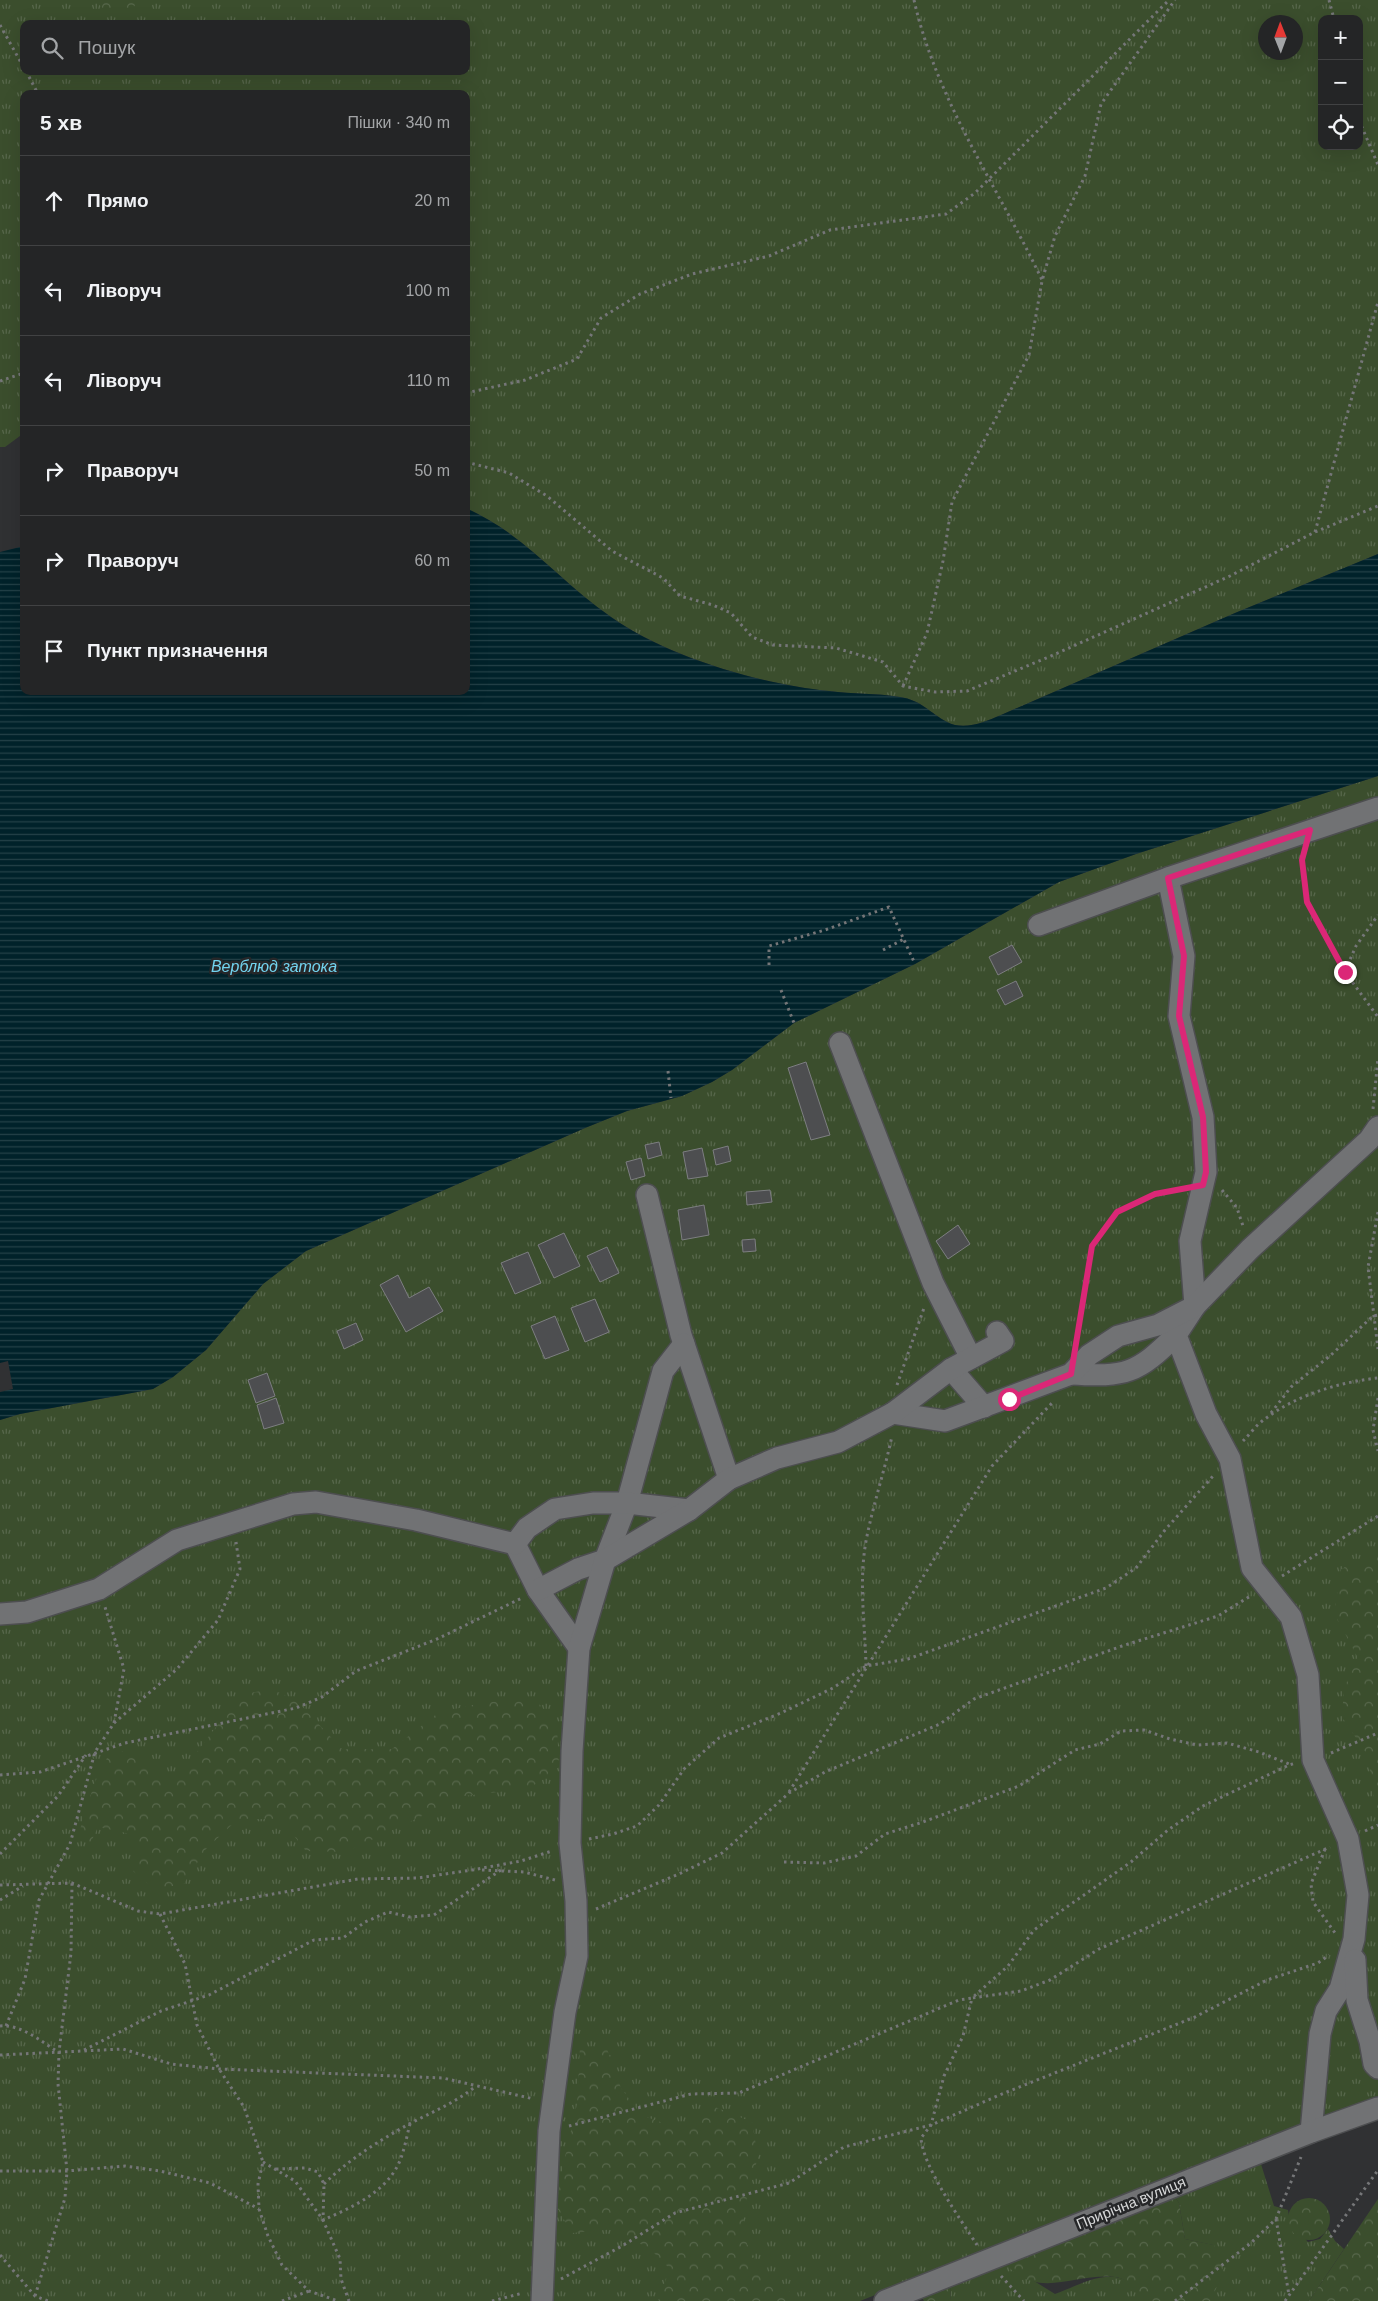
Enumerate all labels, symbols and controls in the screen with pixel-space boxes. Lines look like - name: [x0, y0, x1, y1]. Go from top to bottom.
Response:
- north arrow: [1258, 15, 1303, 60]
- map controls: [1318, 15, 1363, 150]
- button: +: [1318, 15, 1363, 60]
- search box: [20, 20, 470, 75]
- icon: search: [38, 34, 66, 62]
- text: Пошук: [78, 37, 135, 58]
- button: −: [1318, 60, 1363, 105]
- button: locate: [1318, 105, 1363, 150]
- text: 5 хв: [40, 111, 82, 134]
- text: Пішки · 340 m: [347, 114, 450, 131]
- icon: ahead: [40, 187, 68, 215]
- text: Прямо: [87, 190, 149, 211]
- text: 20 m: [414, 192, 450, 209]
- icon: left: [40, 277, 68, 305]
- text: Ліворуч: [87, 280, 162, 301]
- text: 100 m: [406, 282, 450, 299]
- icon: left: [40, 367, 68, 395]
- text: Ліворуч: [87, 370, 162, 391]
- text: 110 m: [407, 372, 450, 389]
- icon: right: [40, 457, 68, 485]
- text: Праворуч: [87, 460, 179, 481]
- text: 50 m: [414, 462, 450, 479]
- icon: right: [40, 547, 68, 575]
- text: Праворуч: [87, 550, 179, 571]
- text: 60 m: [414, 552, 450, 569]
- icon: arrive: [40, 637, 68, 665]
- text: Пункт призначення: [87, 640, 268, 661]
- water label: Верблюд затока: [211, 958, 337, 975]
- route end: [1334, 961, 1357, 984]
- route start: [998, 1388, 1021, 1411]
- street label: Прирічна вулиця: [1074, 2173, 1188, 2232]

